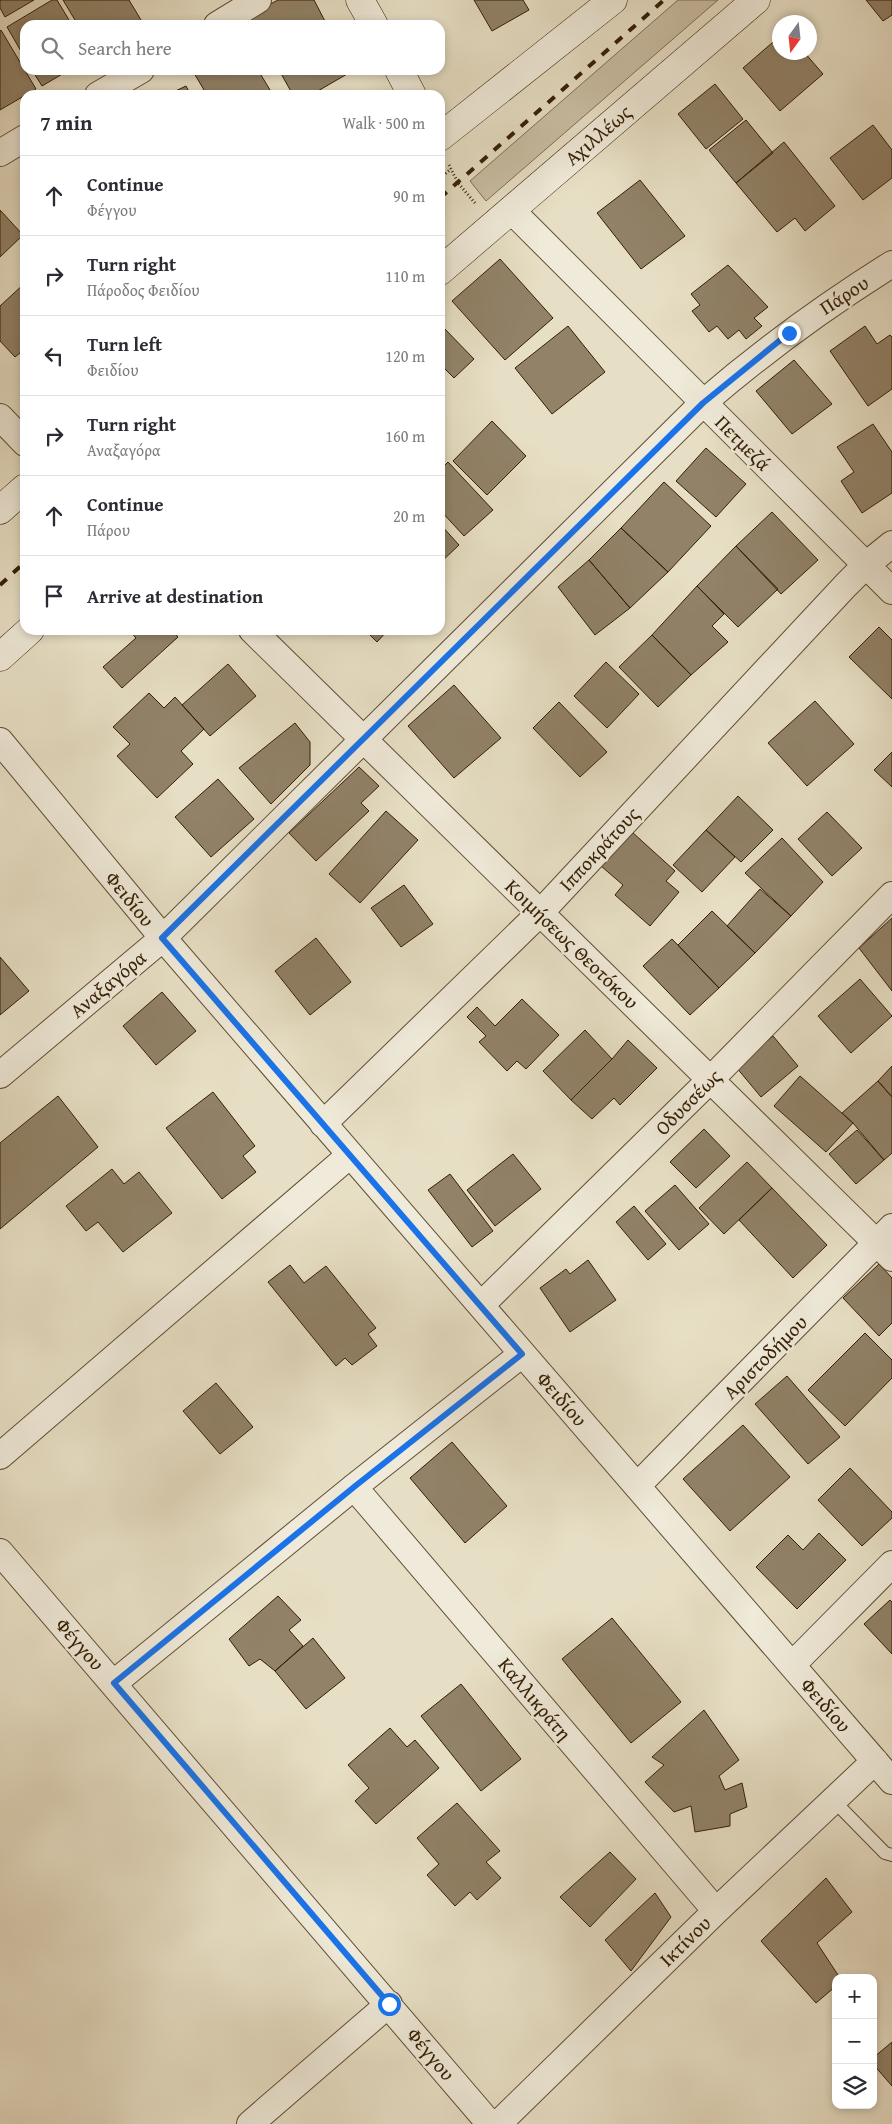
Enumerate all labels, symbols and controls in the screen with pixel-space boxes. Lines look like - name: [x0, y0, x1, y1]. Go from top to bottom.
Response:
- north arrow: [772, 15, 817, 60]
- search box: [20, 20, 445, 75]
- icon: search: [38, 34, 66, 62]
- text: Search here: [78, 34, 172, 62]
- street label: Αχιλλέως: [558, 97, 638, 172]
- text: 7 min: [40, 107, 92, 138]
- text: Walk · 500 m: [342, 111, 425, 135]
- text: Continue: [87, 170, 164, 198]
- icon: ahead: [40, 182, 68, 210]
- text: 90 m: [393, 184, 425, 208]
- text: Φέγγου: [87, 198, 137, 222]
- text: Turn right: [87, 250, 176, 278]
- icon: right: [40, 262, 68, 290]
- text: 110 m: [385, 264, 425, 288]
- street label: Πάρου: [813, 268, 874, 321]
- text: Πάροδος Φειδίου: [87, 278, 200, 302]
- route end: [778, 322, 801, 345]
- text: Turn left: [87, 330, 162, 358]
- icon: left: [40, 342, 68, 370]
- text: 120 m: [385, 344, 425, 368]
- text: Φειδίου: [87, 358, 139, 382]
- street label: Πετμεζά: [709, 408, 778, 477]
- text: Turn right: [87, 410, 176, 438]
- icon: right: [40, 422, 68, 450]
- text: 160 m: [385, 424, 425, 448]
- text: Αναξαγόρα: [87, 438, 161, 462]
- text: Continue: [87, 490, 164, 518]
- icon: ahead: [40, 502, 68, 530]
- text: 20 m: [393, 504, 425, 528]
- text: Πάρου: [87, 518, 130, 542]
- icon: arrive: [40, 582, 68, 610]
- text: Arrive at destination: [87, 582, 263, 610]
- street label: Ιπποκράτους: [552, 799, 646, 898]
- street label: Φειδίου: [99, 865, 162, 933]
- street label: Κοιμήσεως Θεοτόκου: [499, 872, 646, 1015]
- street label: Αναξαγόρα: [63, 943, 152, 1024]
- street label: Οδυσσέως: [648, 1062, 728, 1141]
- street label: Αριστοδήμου: [716, 1308, 813, 1405]
- street label: Φειδίου: [530, 1365, 594, 1433]
- street label: Φέγγου: [49, 1611, 112, 1677]
- street label: Καλλικράτη: [492, 1651, 579, 1747]
- street label: Φειδίου: [794, 1671, 858, 1739]
- street label: Ικτίνου: [652, 1909, 717, 1973]
- map controls: [832, 1974, 877, 2109]
- button: +: [832, 1974, 877, 2019]
- route start: [378, 1993, 401, 2016]
- button: −: [832, 2019, 877, 2064]
- street label: Φέγγου: [400, 2021, 462, 2087]
- button: layers: [832, 2064, 877, 2109]

